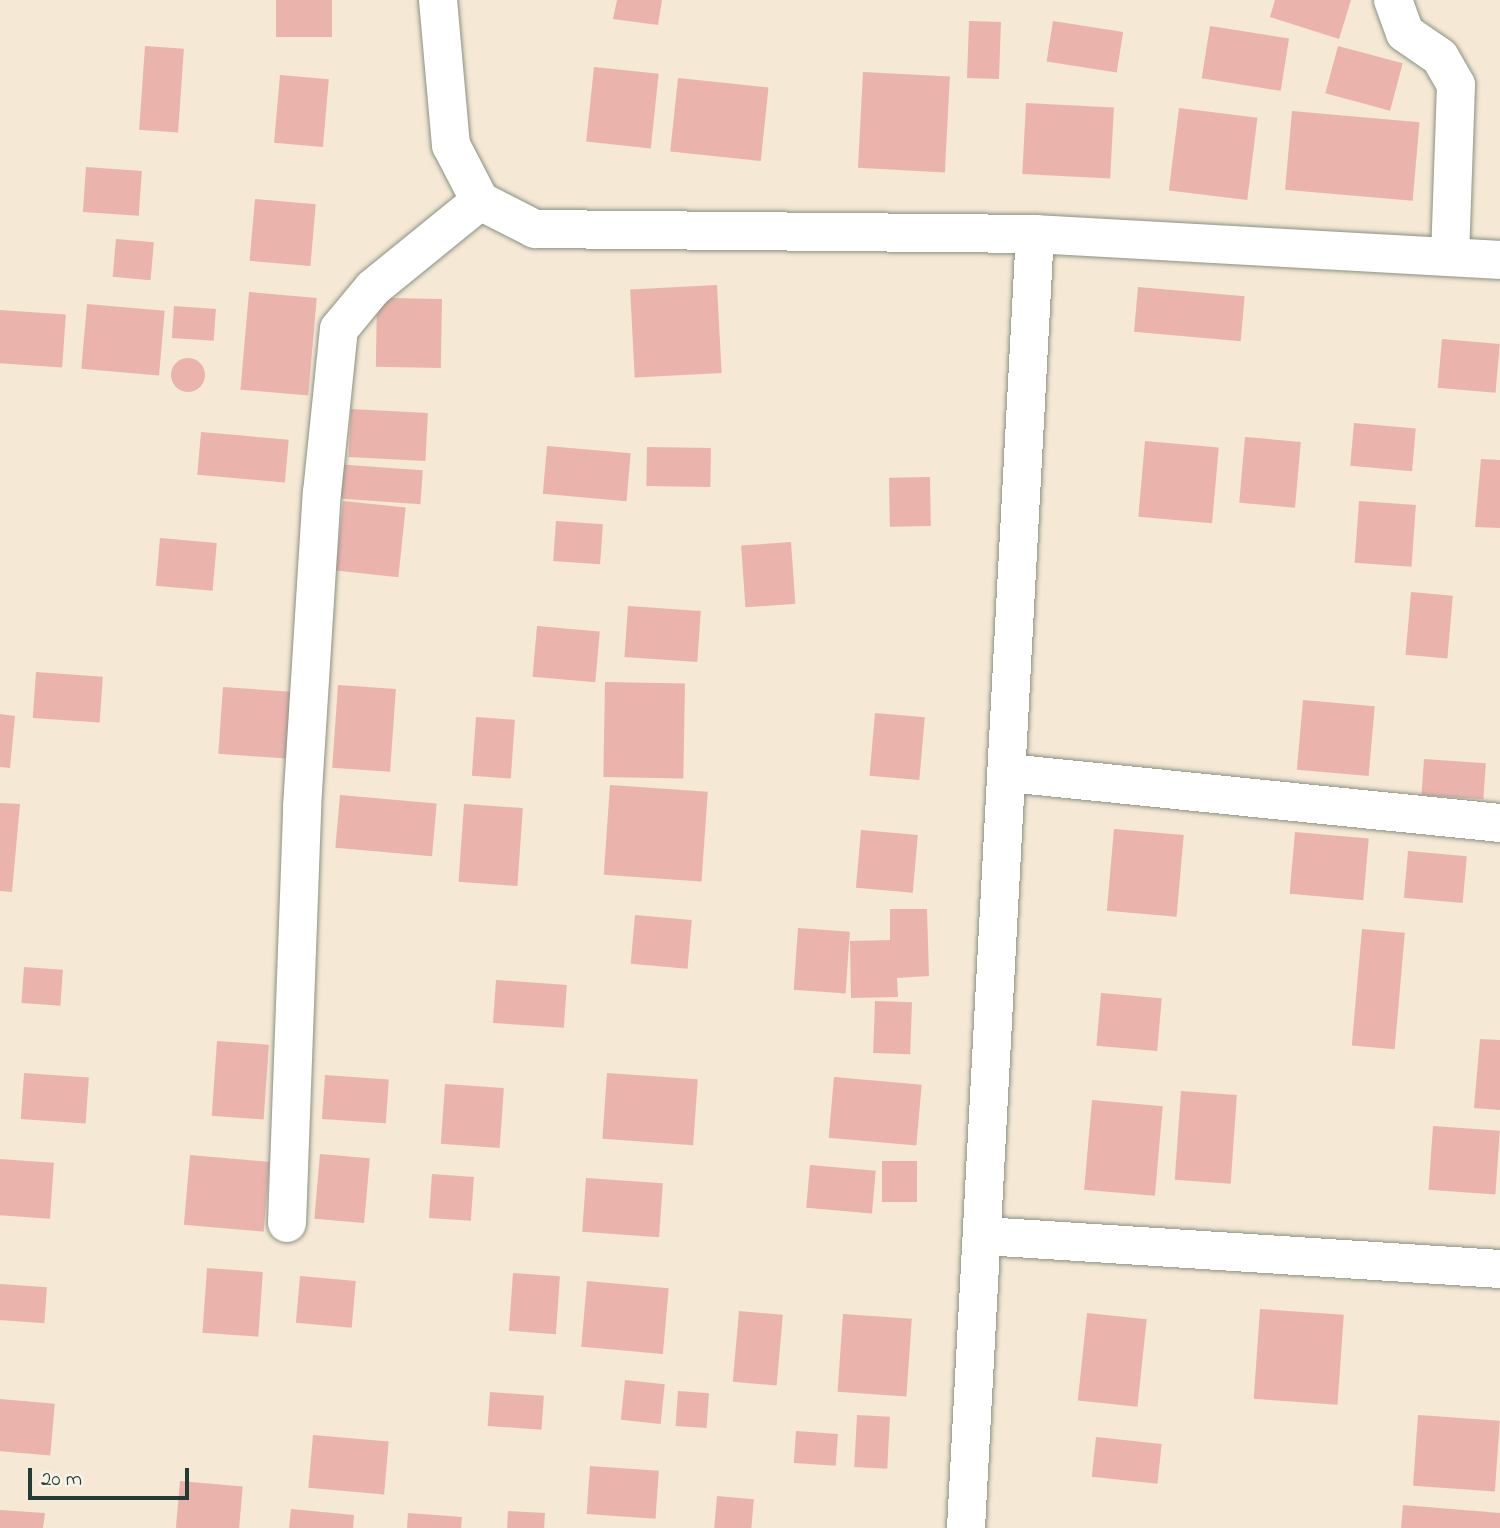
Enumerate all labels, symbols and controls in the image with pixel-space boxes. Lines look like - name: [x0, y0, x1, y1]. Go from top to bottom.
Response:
- scale bar: [32, 1454, 192, 1498]
- text: 20 m: [41, 1465, 82, 1495]

